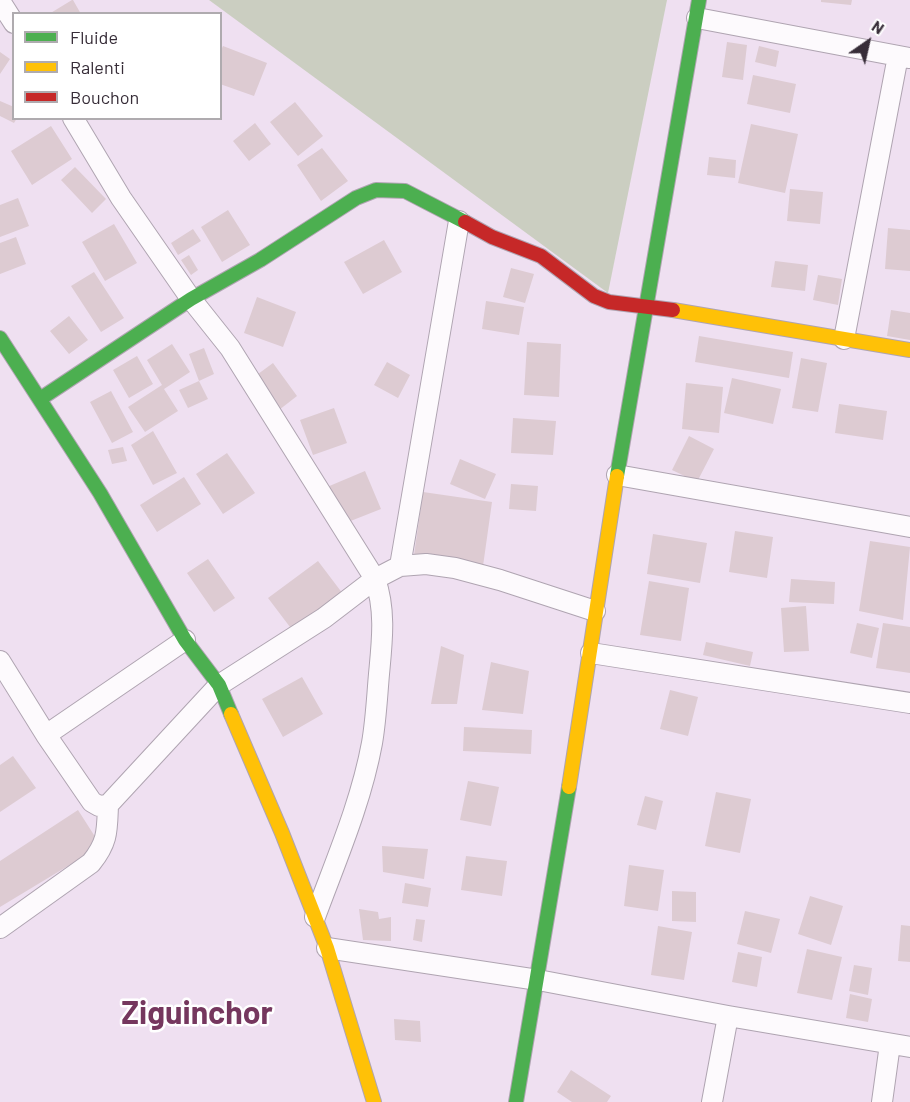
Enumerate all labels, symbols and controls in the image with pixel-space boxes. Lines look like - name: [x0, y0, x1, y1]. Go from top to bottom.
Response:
- legend: [12, 12, 222, 120]
- north arrow: [838, 12, 898, 72]
- text: N: [869, 16, 888, 38]
- text: Fluide: [70, 26, 118, 48]
- text: Ralenti: [70, 56, 125, 78]
- text: Bouchon: [70, 86, 139, 108]
- district label: Ziguinchor: [121, 994, 273, 1032]

